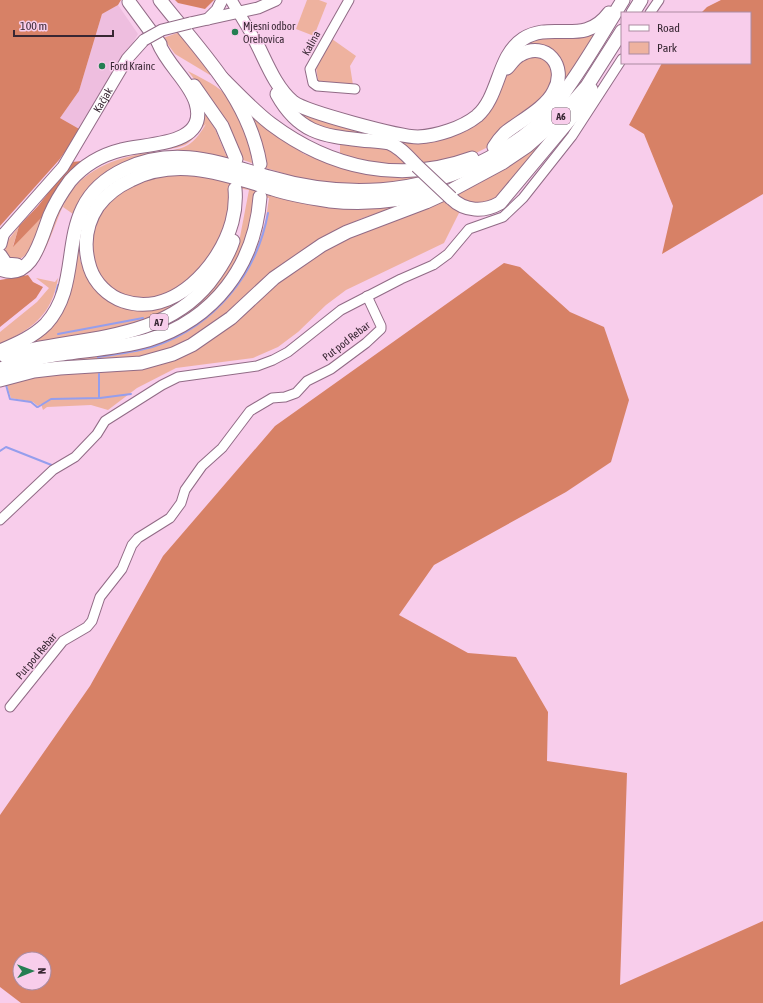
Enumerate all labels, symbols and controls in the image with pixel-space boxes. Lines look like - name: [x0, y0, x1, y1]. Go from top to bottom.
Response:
- scale bar: [14, 12, 113, 38]
- legend: [621, 12, 751, 64]
- text: 100 m: [20, 19, 47, 33]
- place label: Mjesni odbor Orehovica: [243, 20, 296, 45]
- text: Road: [657, 21, 680, 35]
- marker: Mjesni odbor Orehovica: [230, 27, 240, 37]
- street label: Kalina: [299, 29, 323, 57]
- text: Park: [657, 41, 678, 55]
- place label: Ford Krainc: [110, 60, 156, 72]
- marker: Ford Krainc: [97, 61, 107, 71]
- street label: Kačjak: [91, 85, 115, 114]
- road number: A6: [552, 108, 570, 124]
- road number: A7: [150, 314, 168, 330]
- street label: Put pod Rebar: [320, 318, 373, 363]
- street label: Put pod Rebar: [13, 630, 59, 682]
- north arrow: [12, 951, 52, 991]
- text: N: [36, 967, 48, 974]

